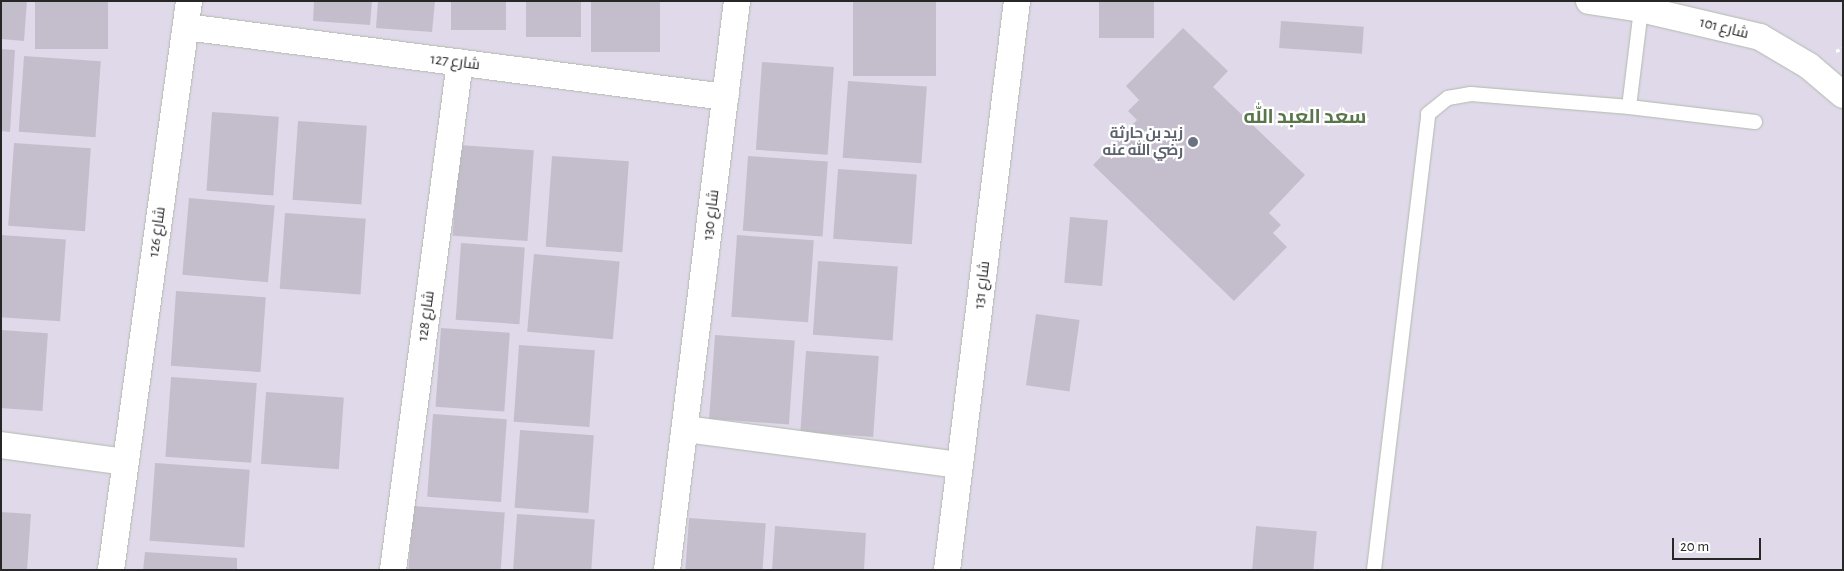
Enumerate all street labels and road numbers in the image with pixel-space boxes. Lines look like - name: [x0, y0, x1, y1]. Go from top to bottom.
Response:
- street label: شارع 101: [1698, 13, 1750, 43]
- street label: شارع 127: [429, 50, 481, 74]
- street label: شارع 130: [699, 189, 723, 241]
- street label: شارع 126: [145, 206, 169, 258]
- street label: شارع 131: [970, 260, 994, 310]
- street label: شارع 128: [414, 290, 438, 342]

